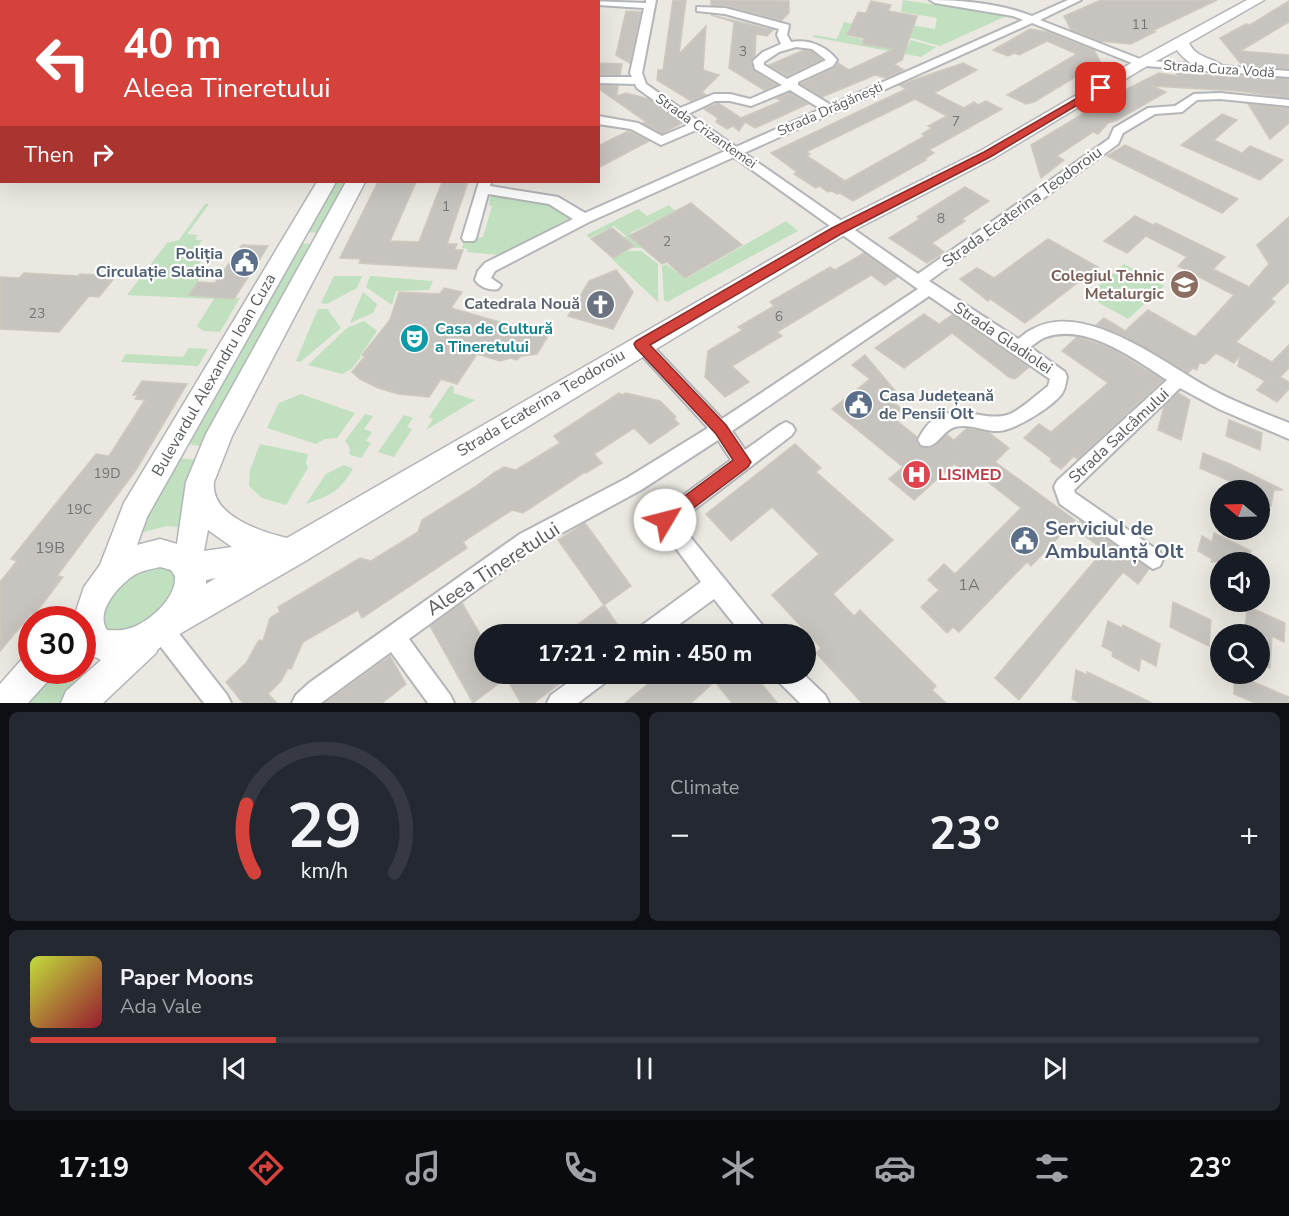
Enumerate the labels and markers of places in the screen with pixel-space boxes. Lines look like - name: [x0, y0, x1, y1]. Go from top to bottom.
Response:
- pin: [1075, 62, 1126, 113]
- place label: Poliția Circulație Slatina: [96, 243, 223, 283]
- public building icon: Poliția Circulație Slatina: [228, 247, 260, 279]
- place label: Colegiul Tehnic Metalurgic: [1051, 265, 1164, 305]
- school or university icon: Colegiul Tehnic Metalurgic: [1169, 269, 1201, 301]
- church icon: Catedrala Nouă: [585, 288, 617, 320]
- place label: Catedrala Nouă: [464, 293, 580, 315]
- place label: Casa de Cultură a Tineretului: [435, 318, 553, 358]
- theatre icon: Casa de Cultură a Tineretului: [398, 322, 430, 354]
- place label: Casa Județeană de Pensii Olt: [879, 385, 994, 425]
- public building icon: Casa Județeană de Pensii Olt: [842, 389, 874, 421]
- hospital icon: LISIMED: [901, 459, 933, 491]
- place label: LISIMED: [938, 464, 1002, 486]
- place label: Serviciul de Ambulanță Olt: [1045, 515, 1184, 565]
- public building icon: Serviciul de Ambulanță Olt: [1008, 524, 1040, 556]

